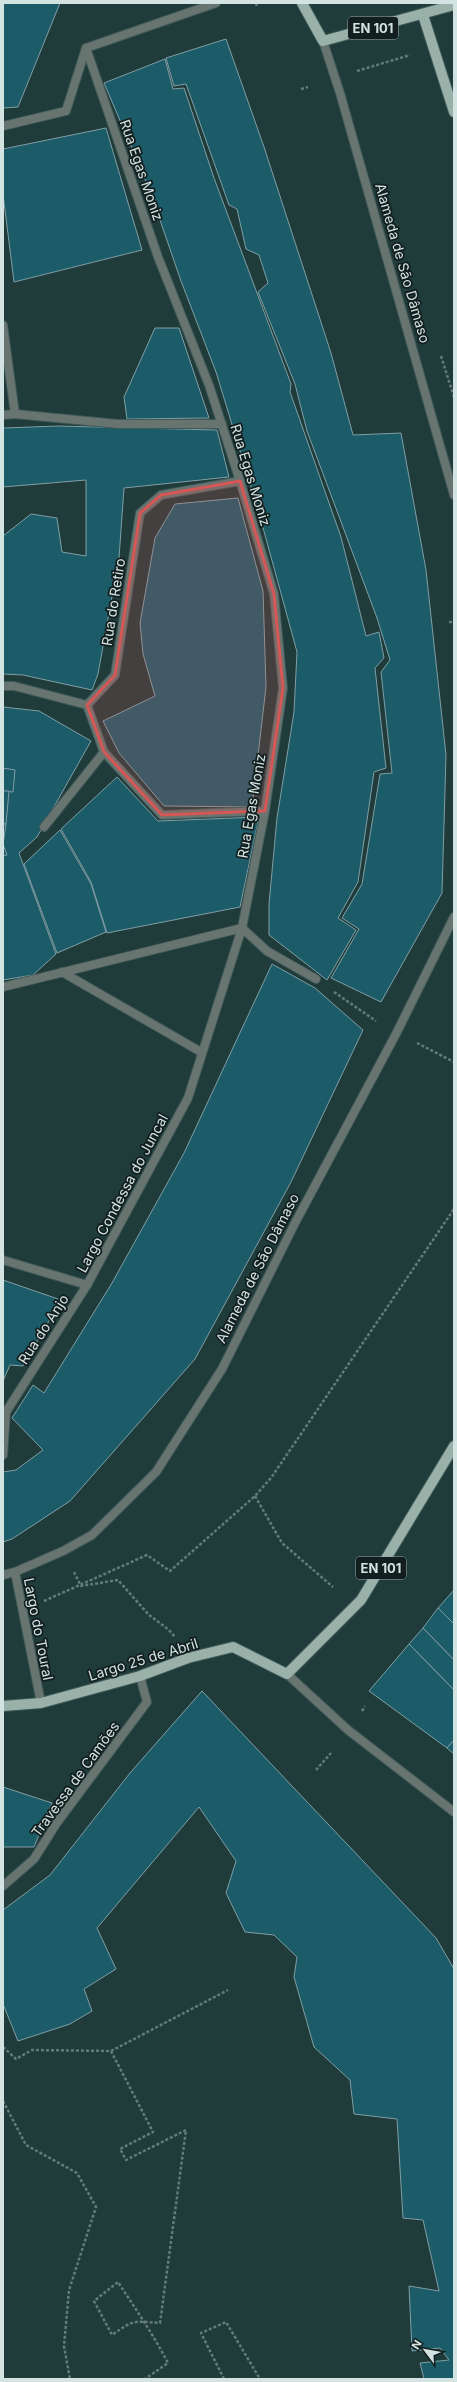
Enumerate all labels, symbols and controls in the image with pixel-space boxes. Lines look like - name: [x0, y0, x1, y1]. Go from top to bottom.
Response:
- road number: EN 101: [348, 17, 398, 39]
- street label: Rua Egas Moniz: [117, 117, 167, 223]
- street label: Alameda de São Dâmaso: [372, 181, 434, 345]
- street label: Rua Egas Moniz: [227, 422, 275, 528]
- street label: Rua do Retiro: [98, 557, 128, 647]
- street label: Rua Egas Moniz: [233, 752, 269, 860]
- street label: Largo Condessa do Juncal: [73, 1111, 171, 1275]
- street label: Alameda de São Dâmaso: [212, 1190, 302, 1346]
- street label: Rua do Anjo: [14, 1291, 72, 1367]
- road number: EN 101: [356, 1557, 406, 1579]
- street label: Largo do Toural: [21, 1576, 57, 1682]
- street label: Largo 25 de Abril: [86, 1634, 200, 1684]
- street label: Travessa de Camões: [27, 1718, 123, 1840]
- north arrow: [405, 2330, 445, 2370]
- text: N: [408, 2337, 425, 2352]

